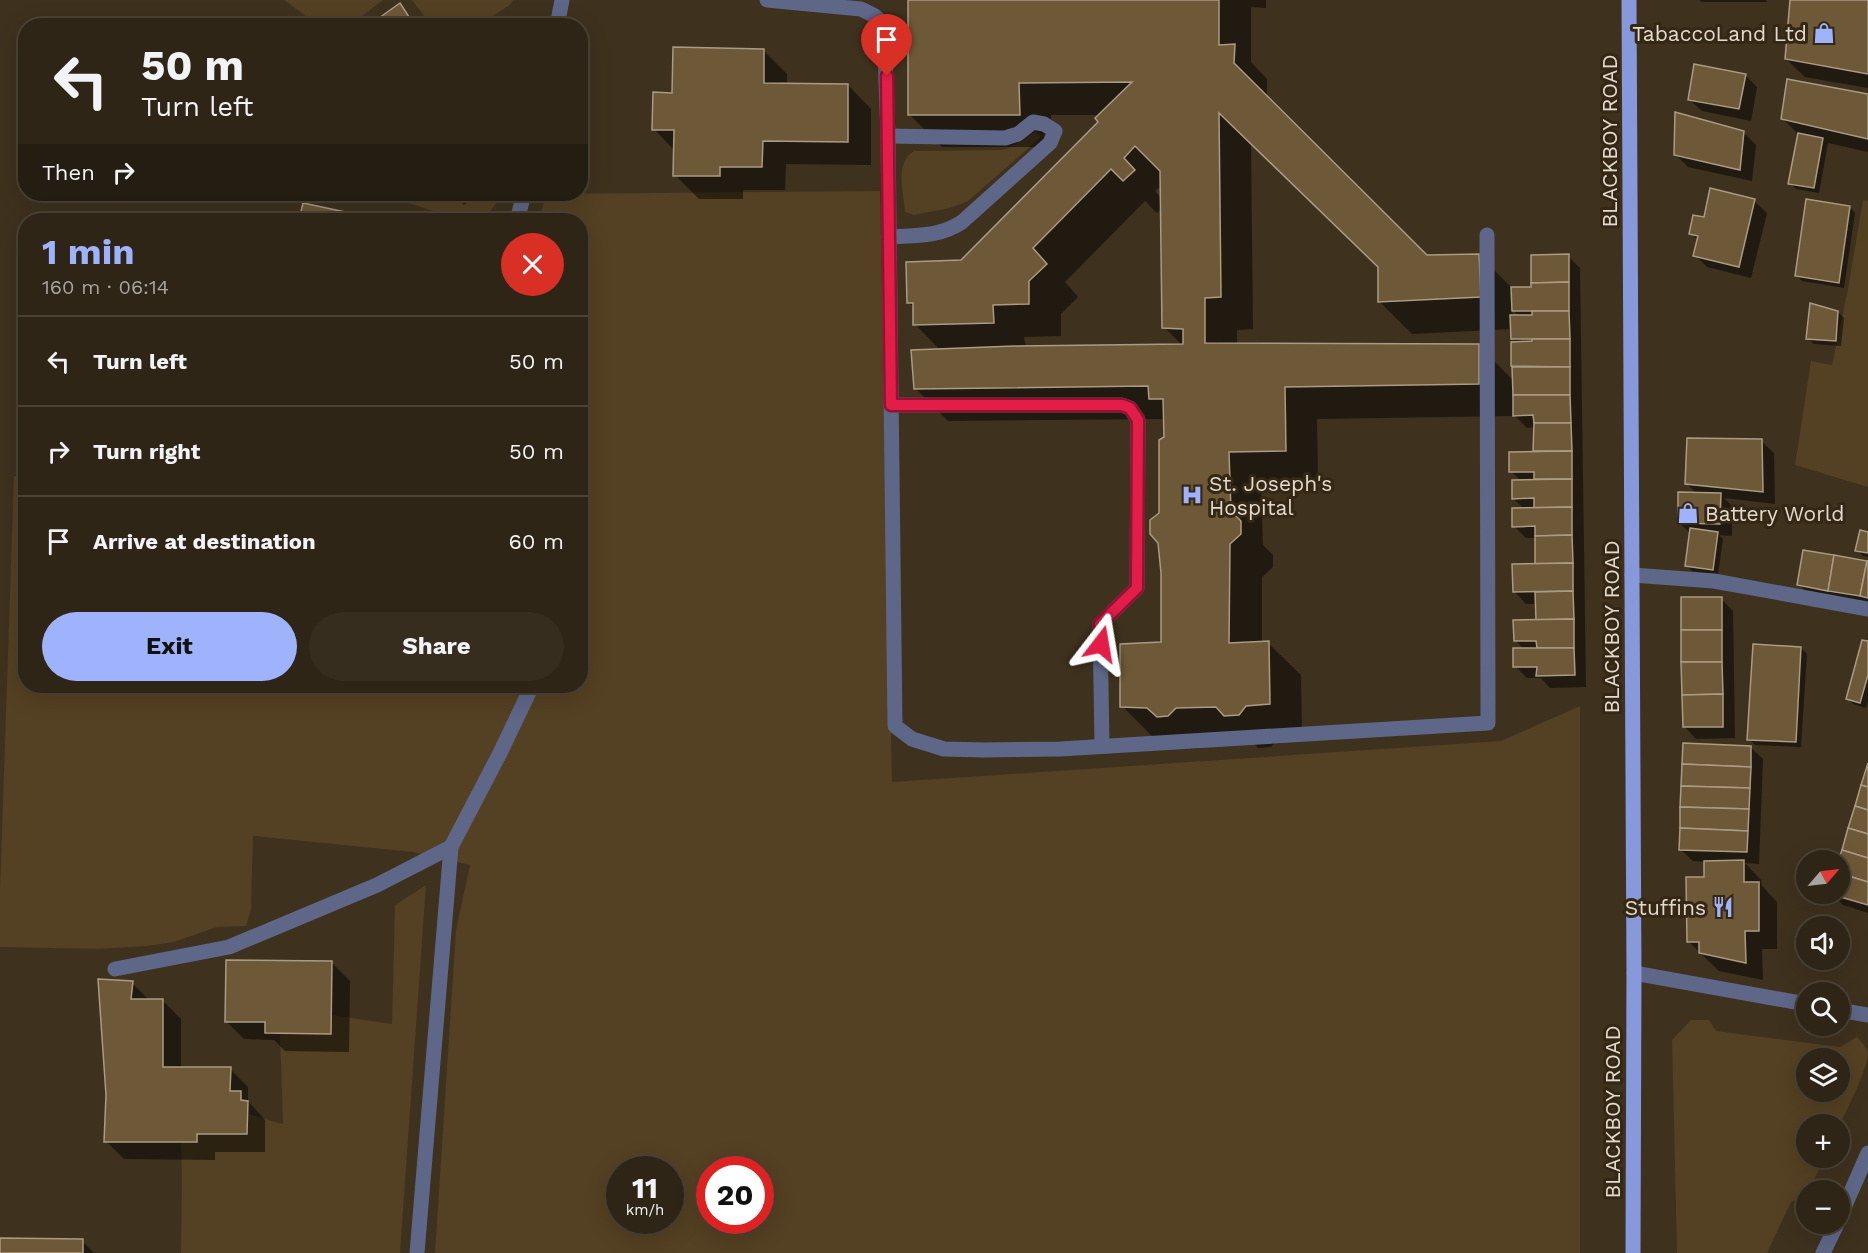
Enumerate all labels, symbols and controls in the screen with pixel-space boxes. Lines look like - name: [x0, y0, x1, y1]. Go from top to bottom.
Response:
- pin: [861, 14, 912, 76]
- place label: TabaccoLand Ltd: [1632, 21, 1807, 46]
- shop icon: TabaccoLand Ltd: [1812, 21, 1836, 45]
- icon: arrive: [870, 23, 903, 56]
- text: 50 m: [141, 41, 244, 90]
- icon: left: [42, 42, 120, 120]
- street label: BLACKBOY ROAD: [1597, 54, 1622, 228]
- text: Turn left: [141, 91, 253, 123]
- icon: right: [107, 156, 140, 189]
- text: Then: [42, 160, 95, 185]
- text: 1 min: [42, 231, 134, 273]
- button: close: [501, 233, 564, 296]
- text: 160 m · 06:14: [42, 275, 169, 299]
- icon: left: [42, 345, 75, 378]
- text: Turn left: [93, 349, 187, 374]
- text: 50 m: [509, 349, 564, 374]
- icon: right: [42, 435, 75, 468]
- text: Turn right: [93, 439, 200, 464]
- text: 50 m: [509, 439, 564, 464]
- place label: St. Joseph's Hospital: [1209, 471, 1332, 520]
- hospital icon: St. Joseph's Hospital: [1180, 483, 1204, 507]
- shop icon: Battery World: [1676, 501, 1700, 525]
- place label: Battery World: [1705, 501, 1844, 526]
- icon: arrive: [42, 525, 75, 558]
- text: Arrive at destination: [93, 529, 316, 554]
- text: 60 m: [508, 529, 564, 554]
- street label: BLACKBOY ROAD: [1599, 540, 1624, 714]
- button: Exit: [42, 612, 297, 681]
- button: Share: [309, 612, 564, 681]
- position arrow: [1069, 612, 1133, 676]
- north arrow: [1796, 850, 1850, 904]
- map controls: [1796, 850, 1850, 1234]
- place label: Stuffins: [1625, 895, 1706, 920]
- restaurant icon: Stuffins: [1711, 895, 1735, 919]
- button: sound: [1796, 916, 1850, 970]
- button: search: [1796, 982, 1850, 1036]
- street label: BLACKBOY ROAD: [1600, 1025, 1625, 1199]
- button: layers: [1796, 1048, 1850, 1102]
- button: +: [1796, 1114, 1850, 1168]
- speed limit sign: 20: [696, 1156, 774, 1234]
- text: 11: [632, 1170, 658, 1205]
- button: −: [1796, 1180, 1850, 1234]
- text: km/h: [626, 1201, 664, 1219]

